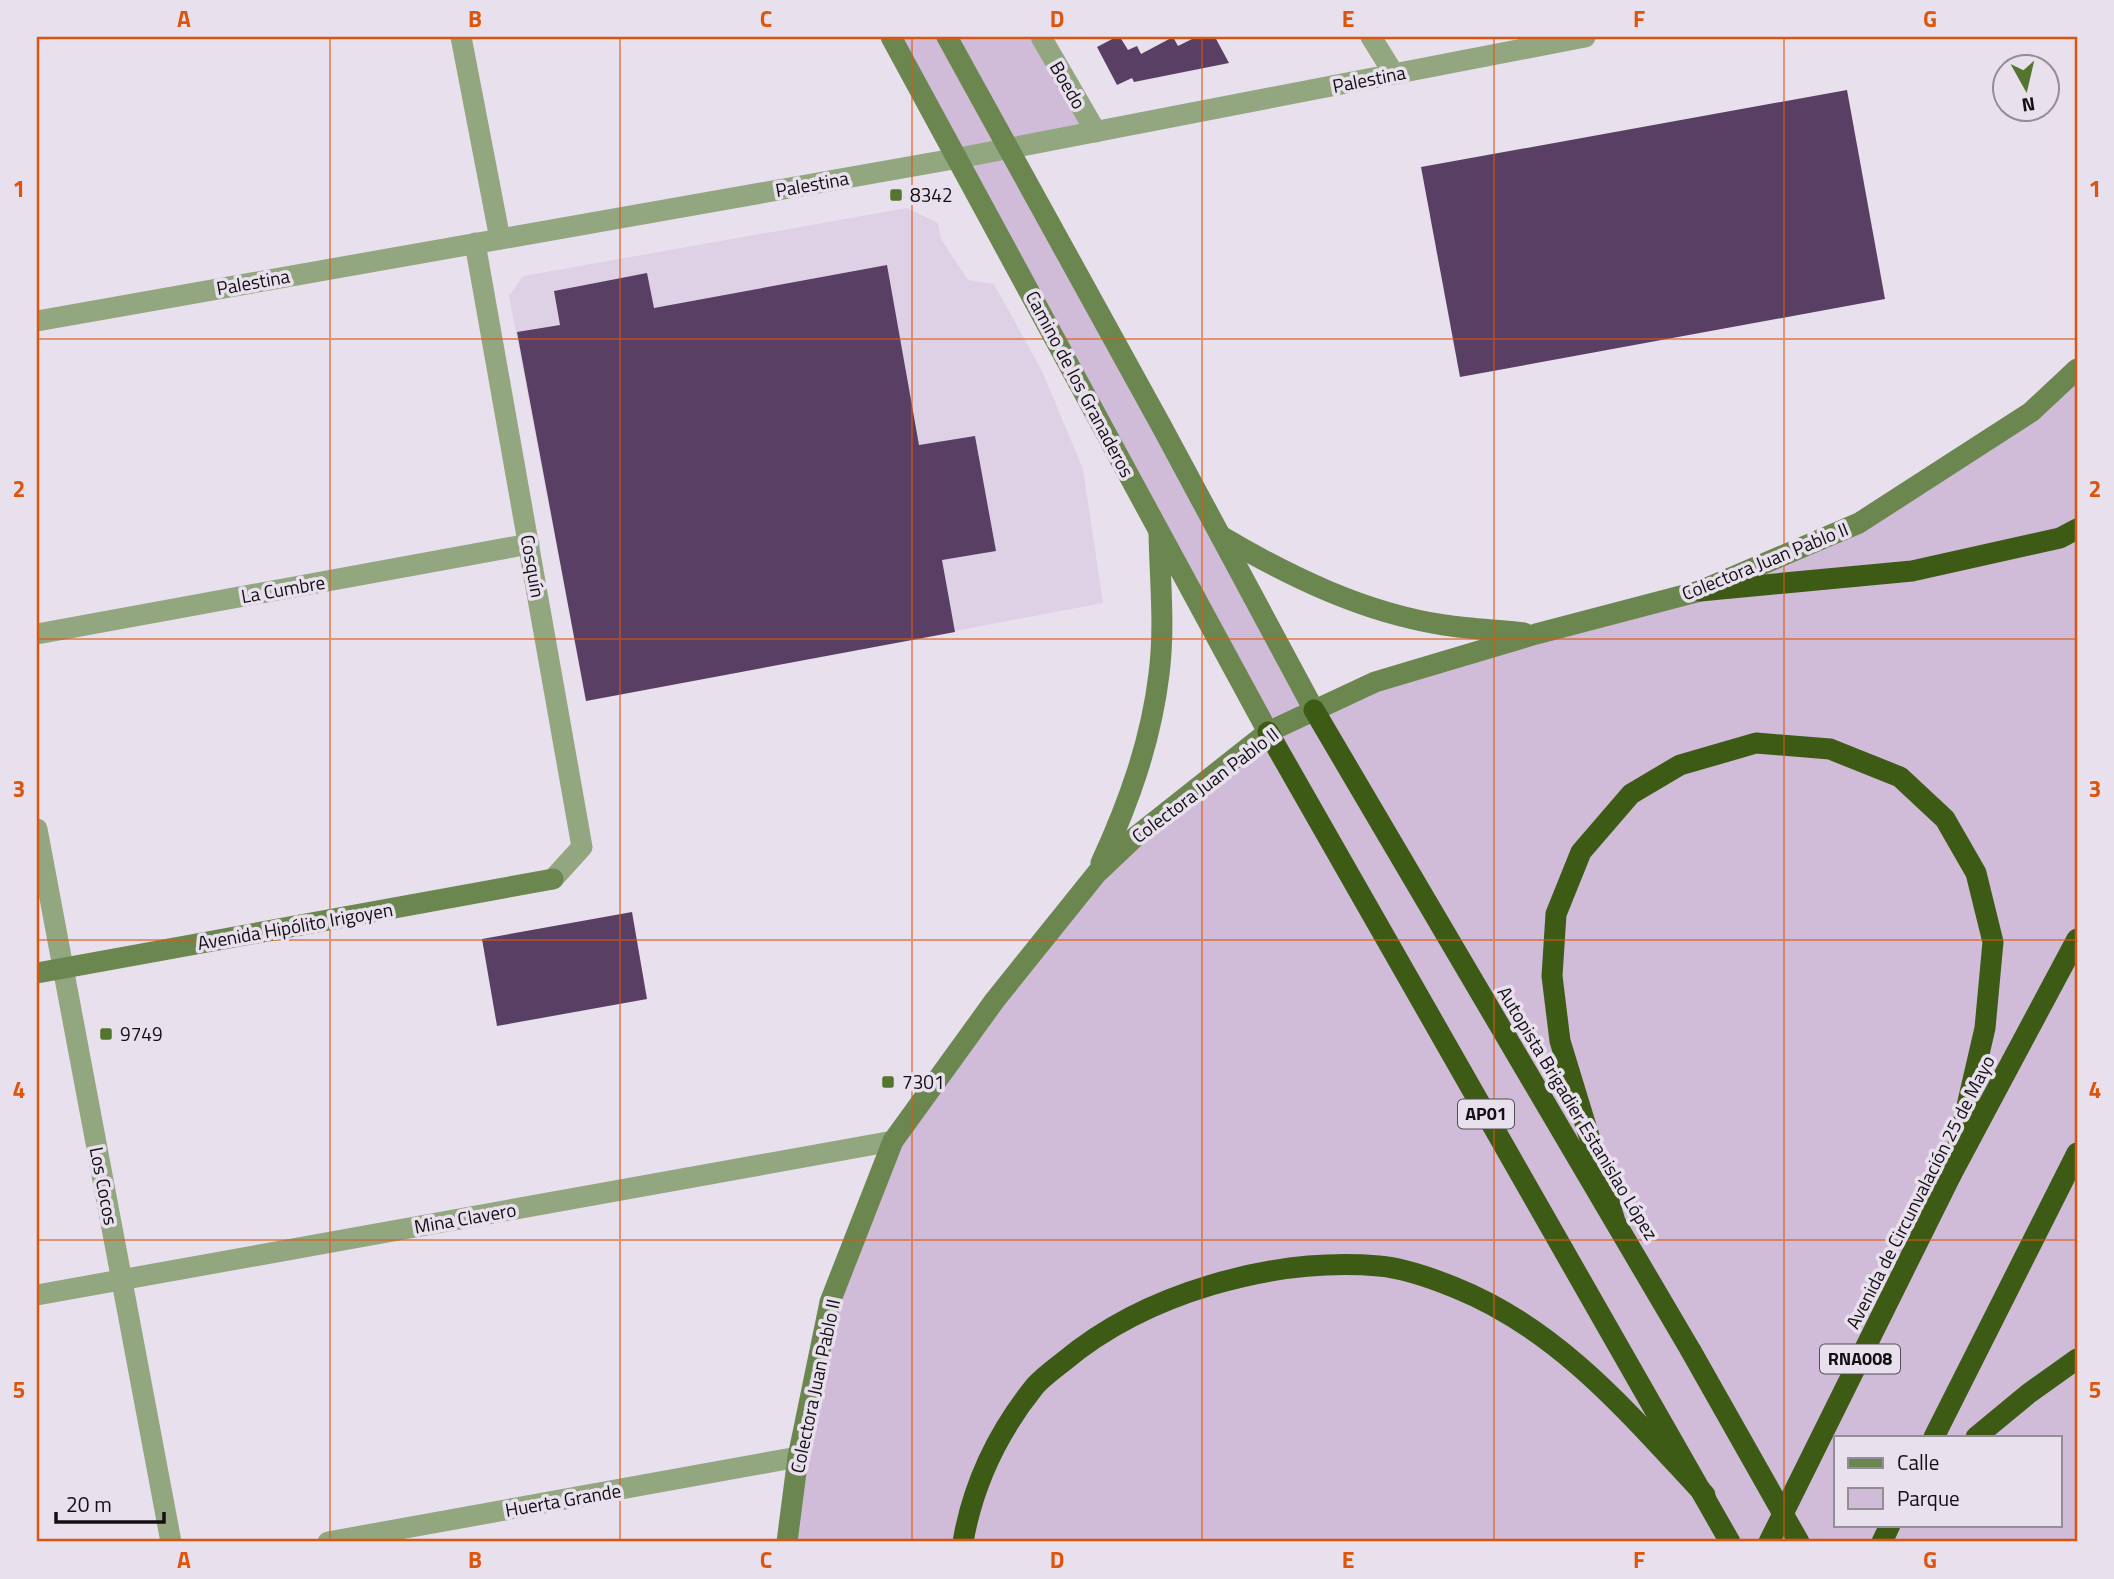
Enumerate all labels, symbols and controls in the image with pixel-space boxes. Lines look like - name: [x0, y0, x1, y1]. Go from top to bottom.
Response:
- text: A: [177, 1, 191, 36]
- text: B: [468, 1, 482, 36]
- text: C: [760, 1, 772, 36]
- text: D: [1050, 1, 1064, 36]
- text: E: [1342, 1, 1354, 36]
- text: F: [1633, 1, 1645, 36]
- text: G: [1923, 1, 1937, 36]
- north arrow: [1992, 52, 2062, 122]
- street label: Boedo: [1043, 55, 1094, 114]
- street label: Palestina: [1330, 57, 1408, 100]
- text: N: [2020, 90, 2037, 121]
- street label: Palestina: [773, 163, 851, 204]
- text: 1: [13, 171, 25, 206]
- text: 1: [2089, 171, 2101, 206]
- place label: 8342: [910, 180, 953, 209]
- marker: 8342: [888, 187, 904, 203]
- street label: Palestina: [214, 261, 292, 302]
- street label: Camino de los Granaderos: [1019, 285, 1142, 483]
- text: 2: [13, 471, 25, 506]
- text: 2: [2089, 471, 2101, 506]
- street label: Colectora Juan Pablo II: [1677, 514, 1853, 607]
- street label: Cosquín: [514, 532, 553, 600]
- street label: La Cumbre: [239, 567, 327, 610]
- street label: Colectora Juan Pablo II: [1125, 720, 1284, 850]
- text: 3: [13, 771, 25, 806]
- text: 3: [2089, 771, 2101, 806]
- street label: Avenida Hipólito Irigoyen: [195, 894, 395, 957]
- street label: Autopista Brigadier Estanislao López: [1491, 980, 1666, 1245]
- place label: 9749: [120, 1019, 163, 1048]
- marker: 9749: [98, 1026, 114, 1042]
- street label: Avenida de Circunvalación 25 de Mayo: [1838, 1050, 2001, 1334]
- place label: 7301: [902, 1067, 945, 1096]
- text: 4: [13, 1072, 25, 1107]
- text: 4: [2089, 1072, 2101, 1107]
- marker: 7301: [880, 1074, 896, 1090]
- road number: AP01: [1458, 1100, 1514, 1128]
- street label: Los Cocos: [83, 1144, 126, 1228]
- street label: Mina Clavero: [412, 1194, 518, 1241]
- street label: Colectora Juan Pablo II: [782, 1296, 847, 1476]
- road number: RNA008: [1820, 1344, 1900, 1374]
- text: 5: [13, 1372, 25, 1407]
- text: 5: [2089, 1372, 2101, 1407]
- legend: [1834, 1436, 2062, 1526]
- text: Calle: [1897, 1446, 1939, 1478]
- street label: Huerta Grande: [503, 1475, 623, 1524]
- scale bar: [56, 1481, 164, 1525]
- text: Parque: [1897, 1482, 1960, 1514]
- text: 20 m: [66, 1488, 112, 1520]
- text: A: [177, 1542, 191, 1577]
- text: B: [468, 1542, 482, 1577]
- text: C: [760, 1542, 772, 1577]
- text: D: [1050, 1542, 1064, 1577]
- text: E: [1342, 1542, 1354, 1577]
- text: F: [1633, 1542, 1645, 1577]
- text: G: [1923, 1542, 1937, 1577]

